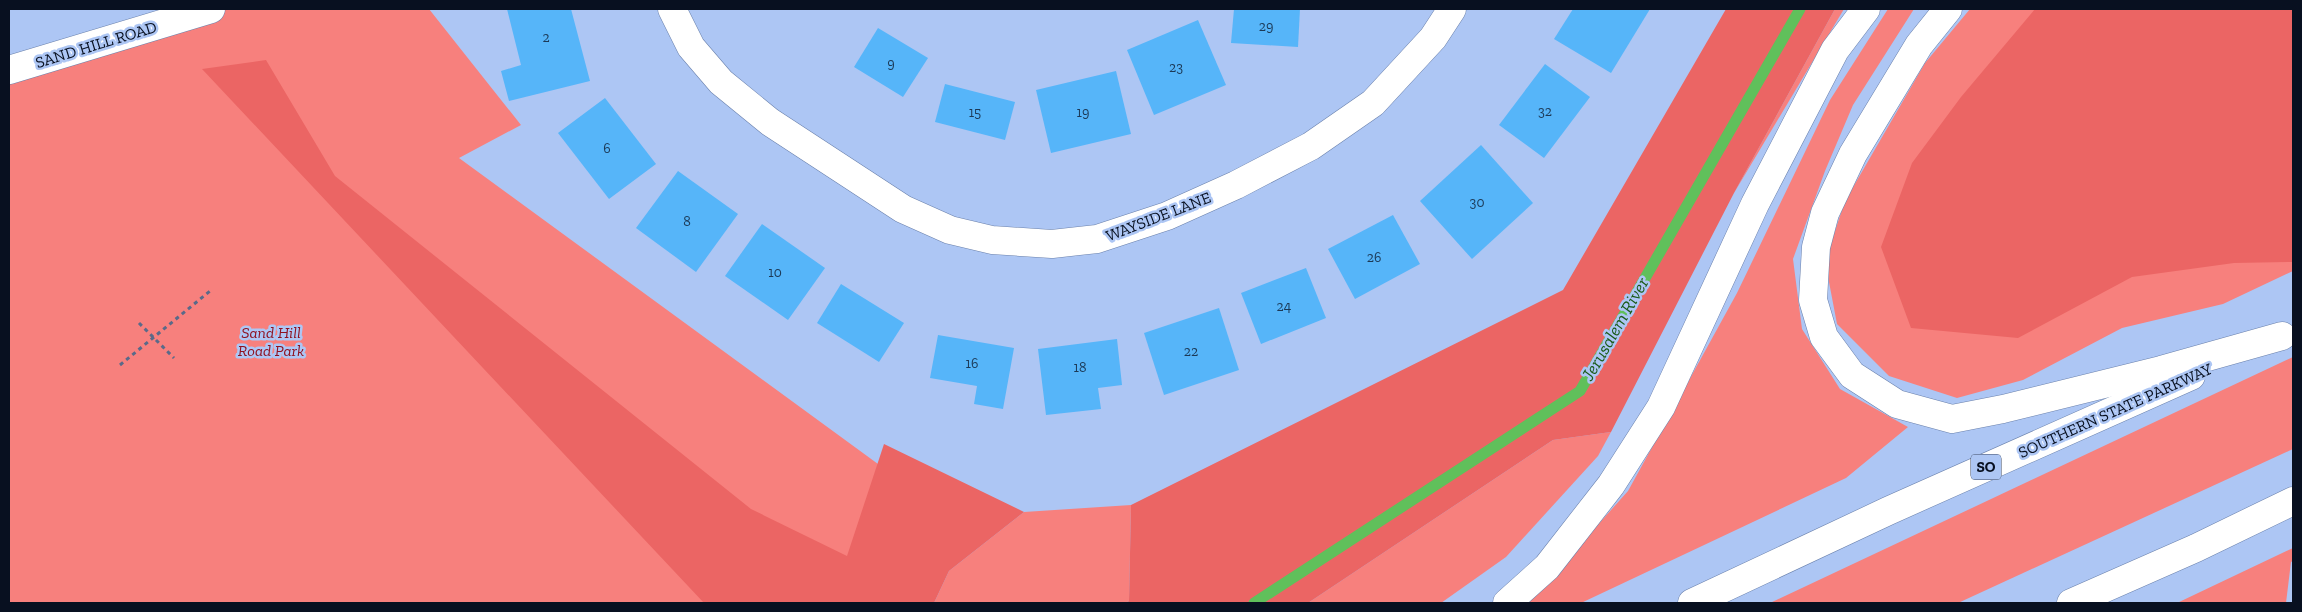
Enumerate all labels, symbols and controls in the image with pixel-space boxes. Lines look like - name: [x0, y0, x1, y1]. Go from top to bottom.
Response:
- street label: SAND HILL ROAD: [33, 17, 159, 72]
- house number: 29: [1259, 18, 1273, 35]
- house number: 2: [542, 29, 550, 46]
- house number: 9: [887, 55, 895, 72]
- house number: 23: [1169, 59, 1183, 76]
- house number: 32: [1538, 103, 1552, 120]
- house number: 15: [969, 104, 981, 121]
- house number: 19: [1077, 104, 1089, 121]
- house number: 6: [603, 140, 611, 157]
- street label: WAYSIDE LANE: [1103, 188, 1213, 245]
- house number: 30: [1470, 194, 1484, 211]
- house number: 8: [683, 213, 691, 230]
- house number: 26: [1367, 249, 1381, 266]
- house number: 10: [768, 264, 782, 281]
- water label: Jerusalem River: [1576, 273, 1654, 385]
- house number: 24: [1277, 298, 1292, 315]
- park label: Sand Hill Road Park: [238, 323, 304, 360]
- house number: 22: [1184, 343, 1198, 360]
- house number: 16: [966, 355, 978, 372]
- house number: 18: [1074, 359, 1086, 376]
- street label: SOUTHERN STATE PARKWAY: [2015, 359, 2215, 462]
- road number: SO: [1971, 454, 2001, 480]

